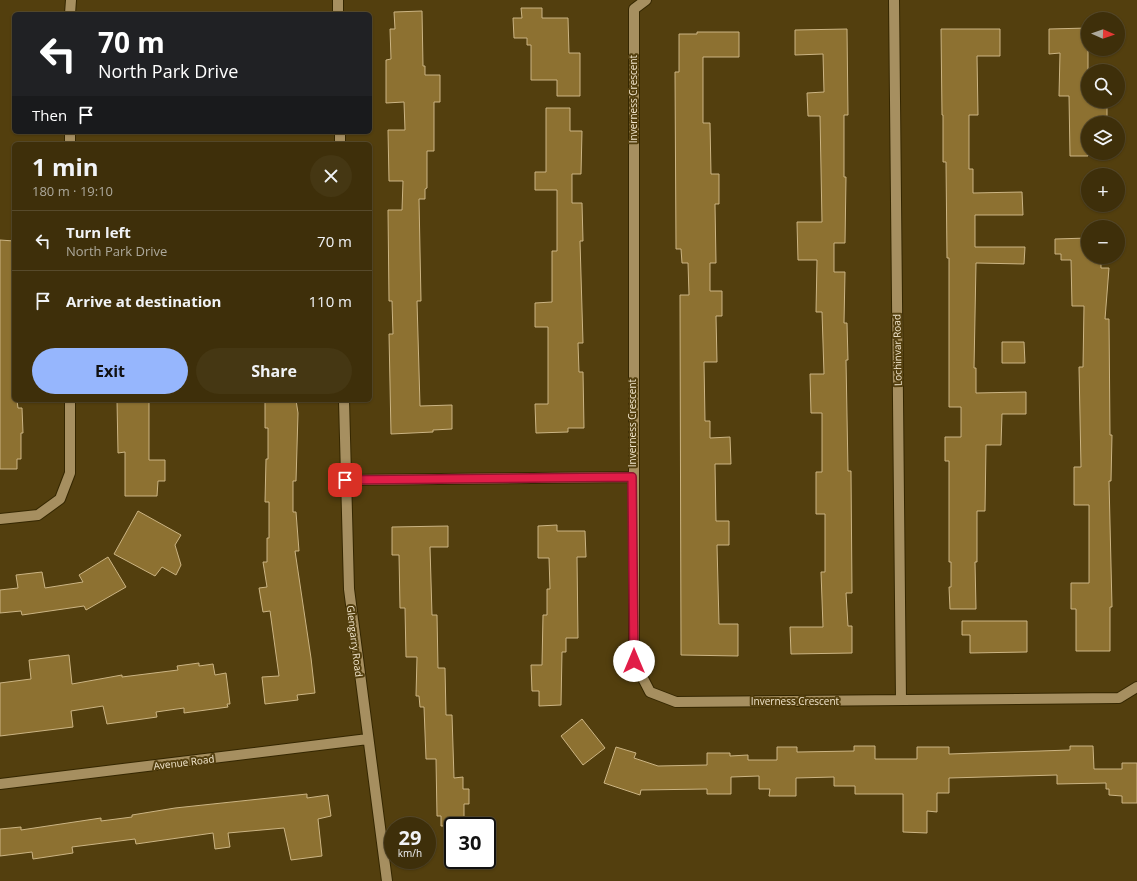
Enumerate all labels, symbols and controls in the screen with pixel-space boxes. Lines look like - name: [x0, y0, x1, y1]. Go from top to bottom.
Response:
- north arrow: [1081, 12, 1125, 56]
- map controls: [1081, 12, 1125, 264]
- text: 70 m: [98, 23, 165, 61]
- icon: left: [32, 28, 84, 80]
- street label: Inverness Crescent: [626, 54, 640, 143]
- text: North Park Drive: [98, 59, 238, 83]
- button: search: [1081, 64, 1125, 108]
- icon: arrive: [75, 104, 97, 126]
- text: Then: [32, 105, 67, 125]
- button: layers: [1081, 116, 1125, 160]
- text: 1 min: [32, 150, 99, 183]
- button: close: [310, 155, 352, 197]
- button: +: [1081, 168, 1125, 212]
- text: 180 m · 19:10: [32, 182, 113, 200]
- button: −: [1081, 220, 1125, 264]
- text: Turn left: [66, 222, 131, 242]
- icon: left: [32, 230, 54, 252]
- text: 70 m: [317, 231, 352, 251]
- text: North Park Drive: [66, 242, 167, 260]
- icon: arrive: [32, 290, 54, 312]
- text: Arrive at destination: [66, 291, 221, 311]
- text: 110 m: [308, 291, 352, 311]
- street label: Lochinvar Road: [889, 314, 905, 386]
- button: Exit: [32, 348, 188, 394]
- button: Share: [196, 348, 352, 394]
- street label: Inverness Crescent: [625, 378, 639, 467]
- pin: [328, 463, 362, 497]
- icon: arrive: [334, 469, 356, 491]
- street label: Glengarry Road: [344, 604, 366, 678]
- position arrow: [613, 640, 655, 682]
- street label: Inverness Crescent: [751, 694, 840, 708]
- street label: Avenue Road: [153, 751, 215, 773]
- speed limit sign: 30: [444, 817, 496, 869]
- text: 29: [399, 824, 421, 851]
- text: km/h: [398, 846, 422, 860]

